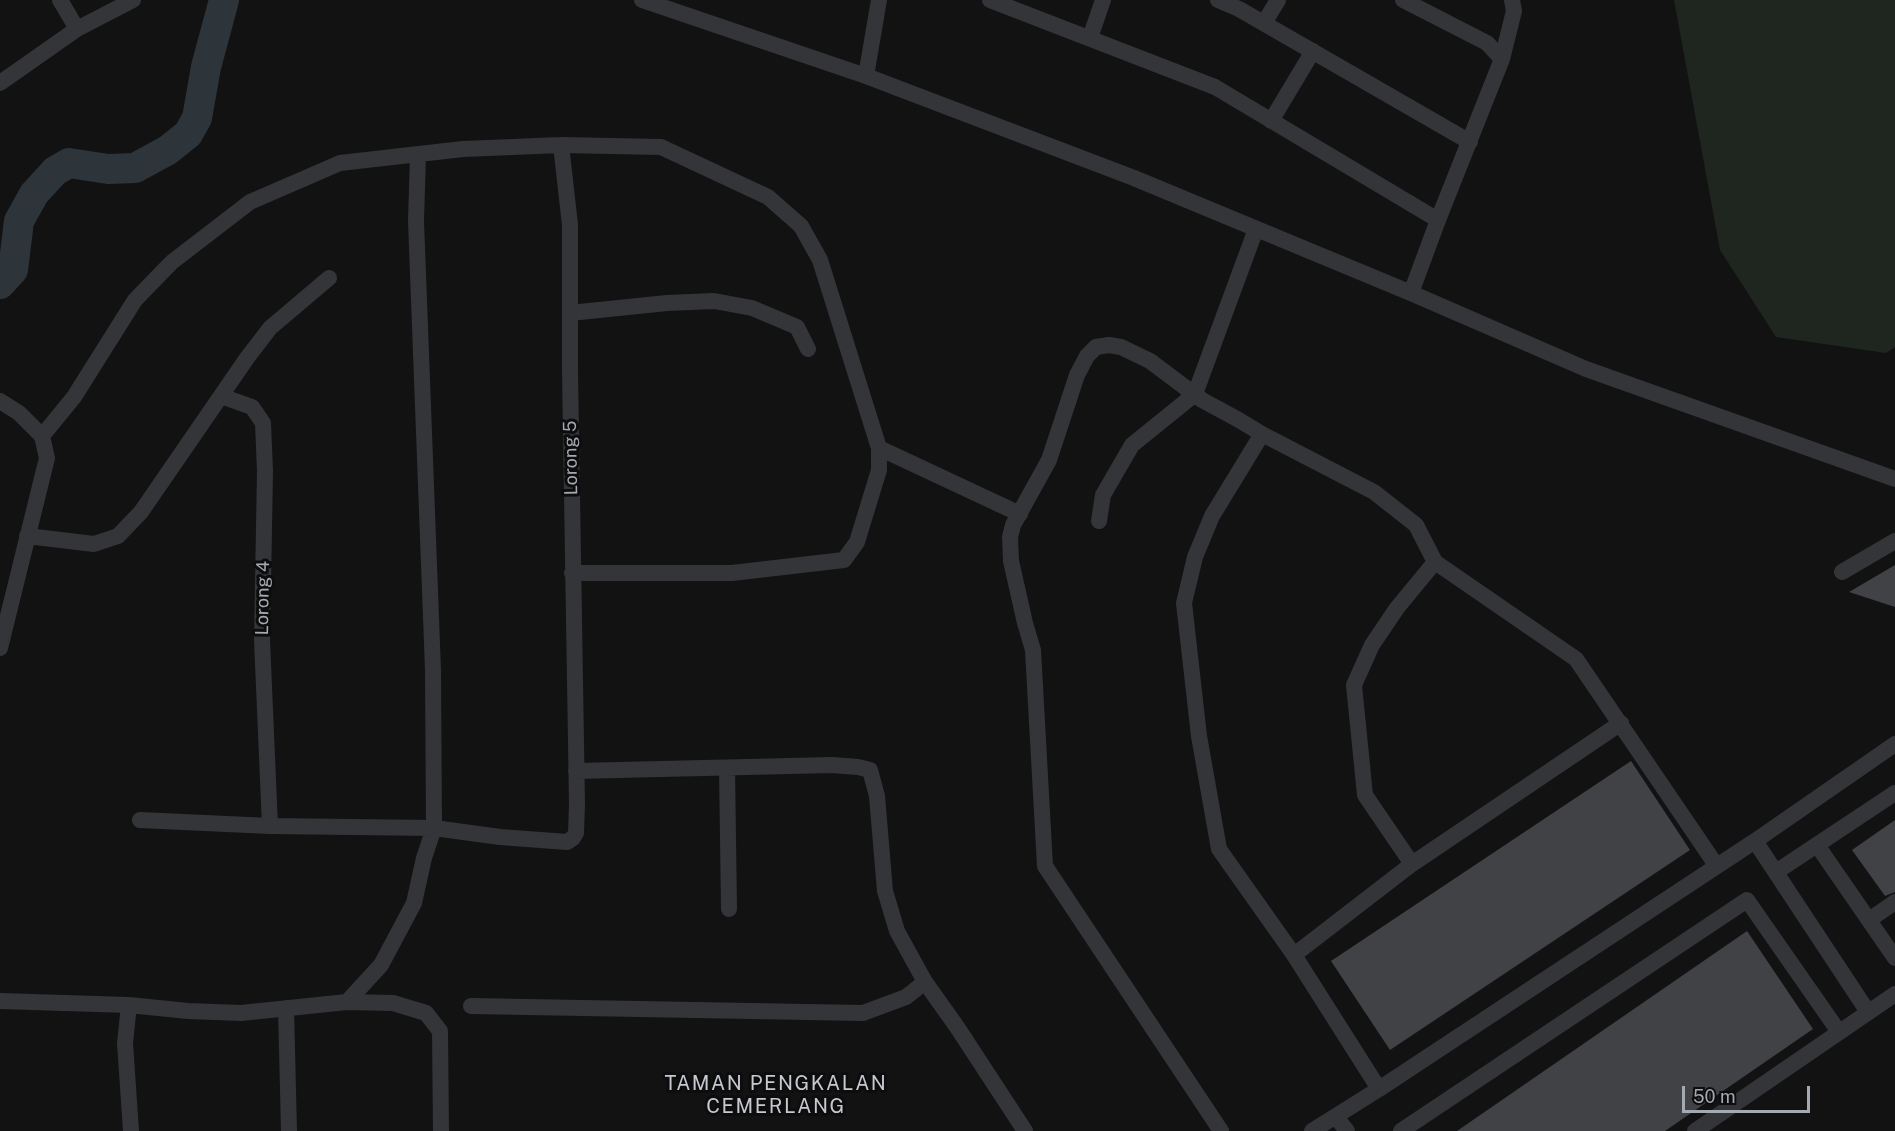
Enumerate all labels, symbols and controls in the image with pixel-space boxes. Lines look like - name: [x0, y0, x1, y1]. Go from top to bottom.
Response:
- street label: Lorong 5: [560, 420, 582, 496]
- street label: Lorong 4: [252, 561, 274, 635]
- district label: TAMAN PENGKALAN CEMERLANG: [665, 1072, 887, 1119]
- scale bar: [1685, 1074, 1812, 1112]
- text: 50 m: [1693, 1086, 1736, 1107]

